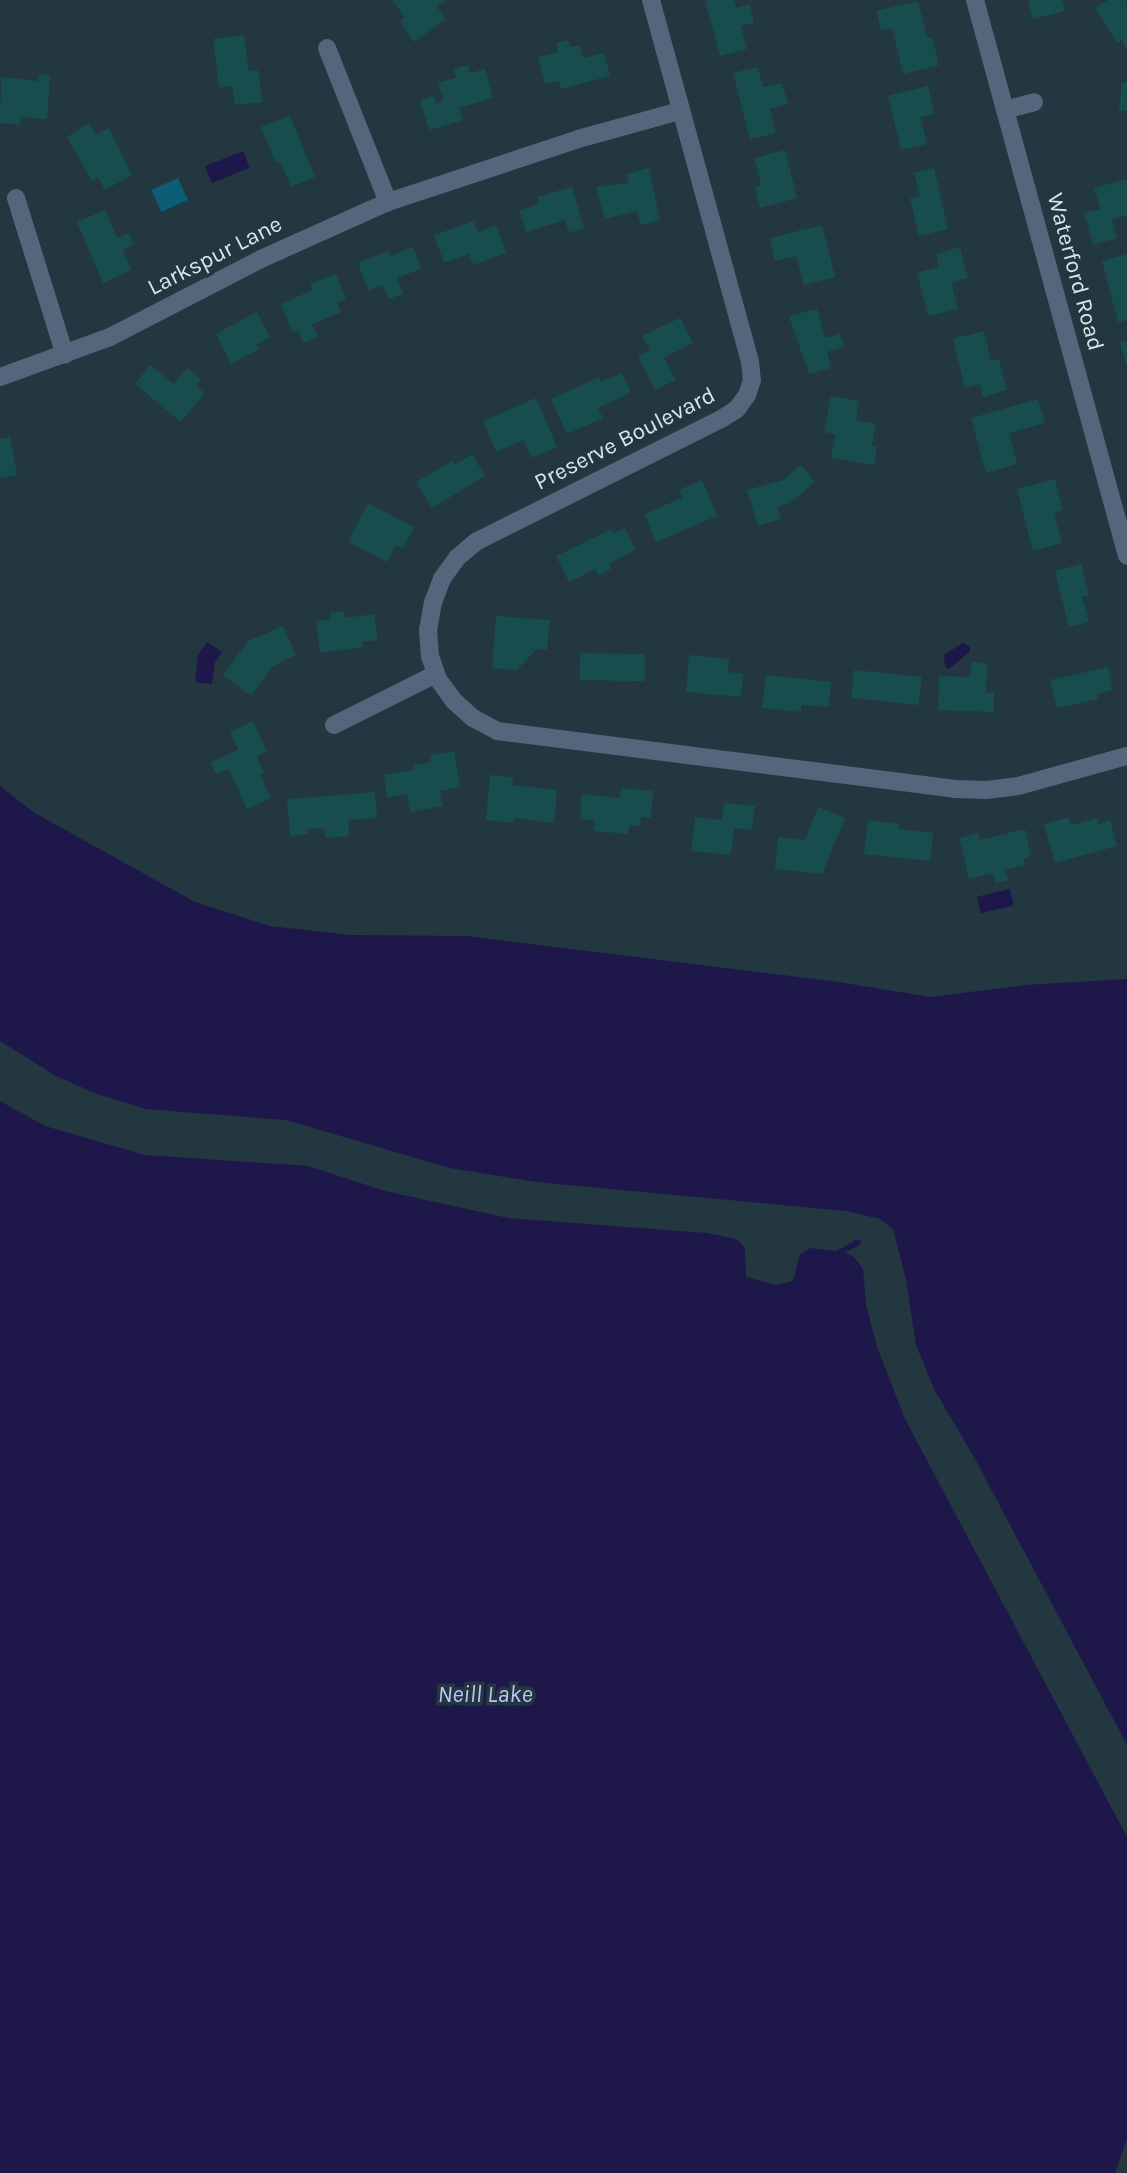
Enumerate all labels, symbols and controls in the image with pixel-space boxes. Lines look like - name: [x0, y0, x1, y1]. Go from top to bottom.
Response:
- street label: Waterford Road: [1041, 190, 1109, 354]
- street label: Larkspur Lane: [143, 210, 287, 302]
- street label: Preserve Boulevard: [530, 382, 720, 496]
- water label: Neill Lake: [437, 1681, 533, 1709]

